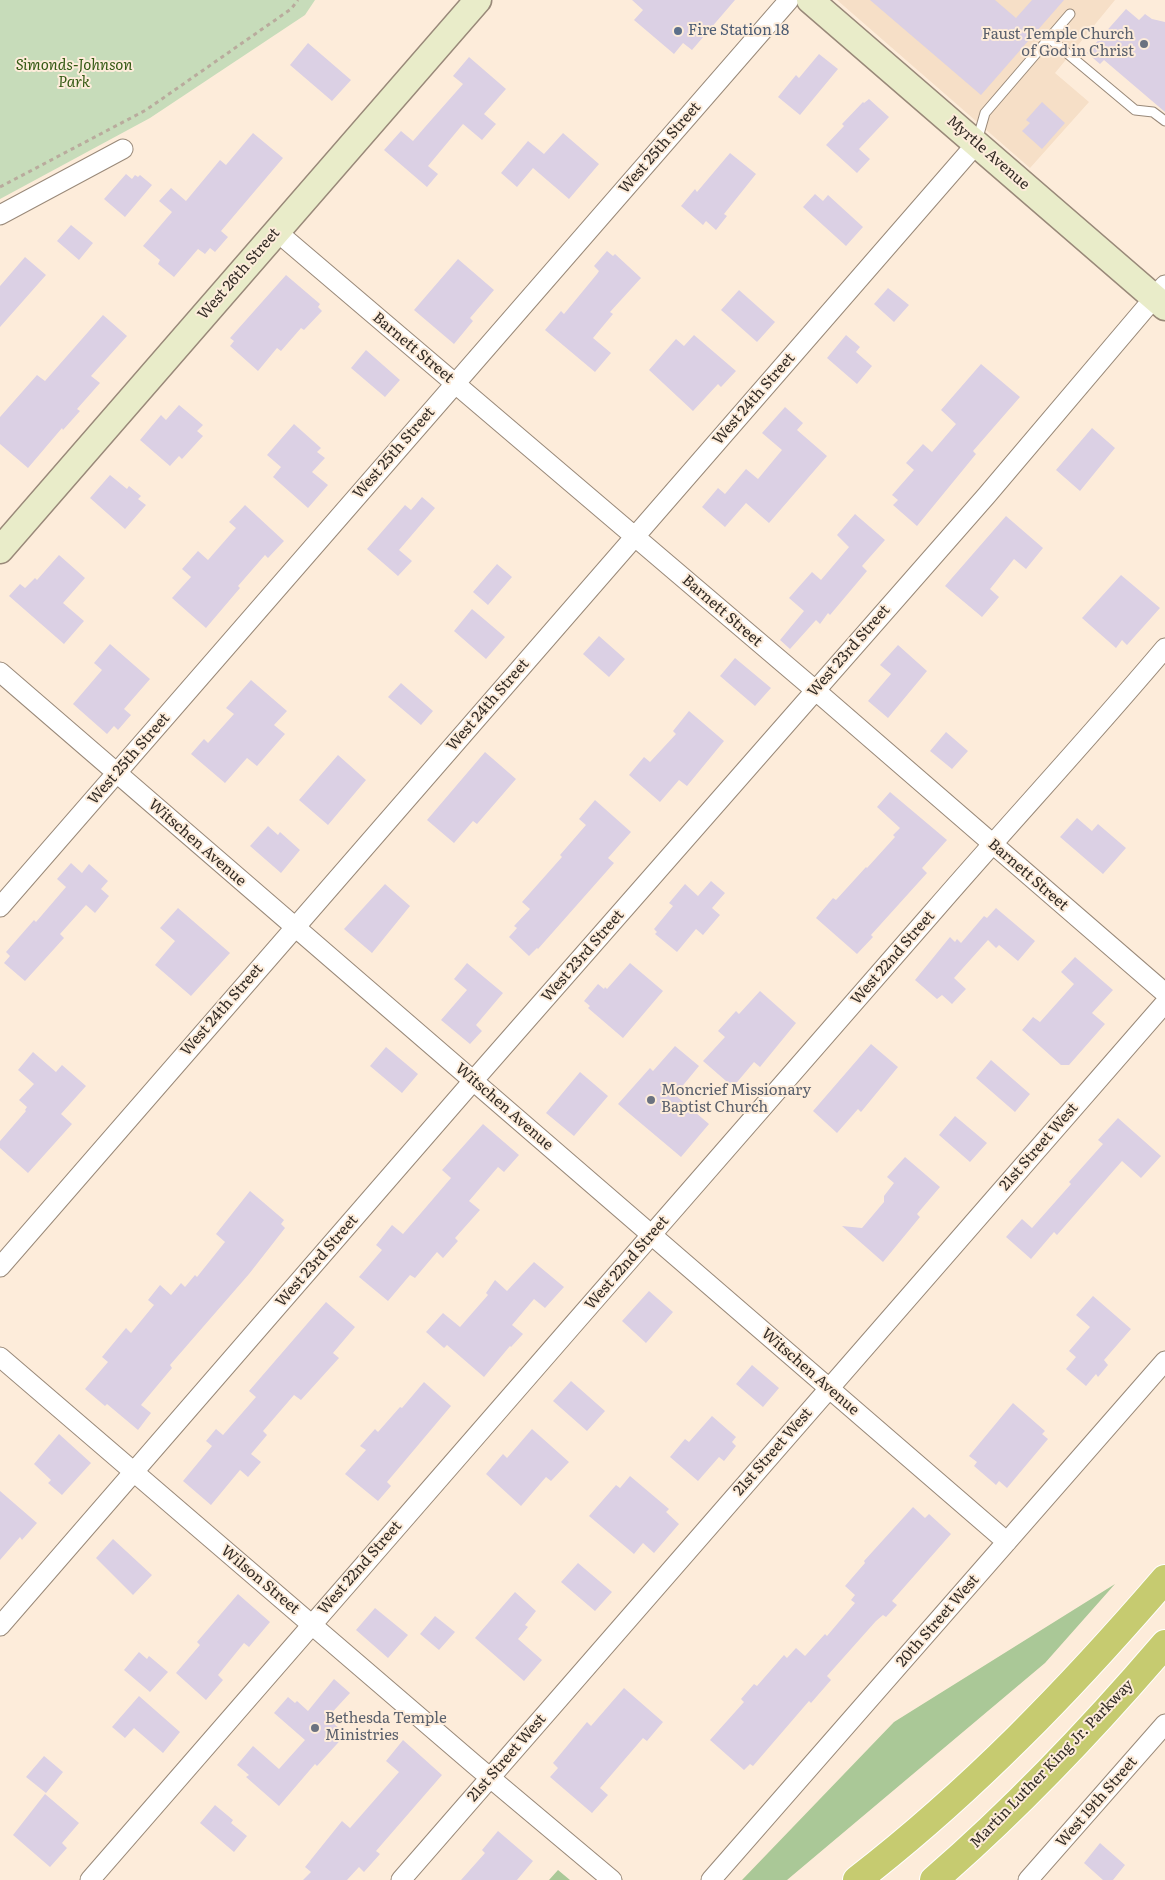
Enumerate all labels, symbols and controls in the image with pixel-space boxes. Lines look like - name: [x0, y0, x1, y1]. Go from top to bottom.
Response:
- place label: Fire Station 18: [688, 22, 789, 40]
- marker: Fire Station 18: [672, 25, 684, 37]
- place label: Faust Temple Church of God in Christ: [982, 26, 1134, 61]
- marker: Faust Temple Church of God in Christ: [1138, 38, 1150, 50]
- park label: Simonds-Johnson Park: [16, 57, 132, 92]
- street label: West 25th Street: [615, 99, 705, 197]
- street label: Myrtle Avenue: [943, 112, 1033, 194]
- street label: West 26th Street: [194, 224, 284, 324]
- street label: Barnett Street: [369, 309, 457, 387]
- street label: West 24th Street: [709, 349, 799, 449]
- street label: West 25th Street: [349, 404, 439, 502]
- street label: Barnett Street: [678, 571, 766, 651]
- street label: West 23rd Street: [804, 601, 894, 701]
- street label: West 24th Street: [443, 655, 533, 755]
- street label: West 25th Street: [84, 710, 174, 808]
- street label: Witschen Avenue: [144, 796, 250, 890]
- street label: Barnett Street: [984, 835, 1072, 915]
- street label: West 23rd Street: [538, 906, 628, 1006]
- street label: West 22nd Street: [847, 907, 939, 1009]
- street label: West 24th Street: [177, 960, 267, 1060]
- street label: Witschen Avenue: [451, 1060, 557, 1154]
- place label: Moncrief Missionary Baptist Church: [661, 1082, 811, 1117]
- marker: Moncrief Missionary Baptist Church: [645, 1094, 657, 1106]
- street label: 21st Street West: [996, 1099, 1082, 1195]
- street label: West 23rd Street: [272, 1211, 362, 1311]
- street label: West 22nd Street: [581, 1212, 673, 1314]
- street label: Witschen Avenue: [757, 1325, 863, 1419]
- street label: 21st Street West: [730, 1404, 816, 1500]
- street label: West 22nd Street: [314, 1517, 406, 1619]
- street label: Wilson Street: [217, 1542, 303, 1618]
- street label: 20th Street West: [893, 1571, 983, 1671]
- street label: Martin Luther King Jr. Parkway: [967, 1676, 1137, 1852]
- place label: Bethesda Temple Ministries: [325, 1710, 447, 1745]
- street label: 21st Street West: [464, 1710, 550, 1806]
- marker: Bethesda Temple Ministries: [309, 1722, 321, 1734]
- street label: West 19th Street: [1053, 1753, 1141, 1851]

